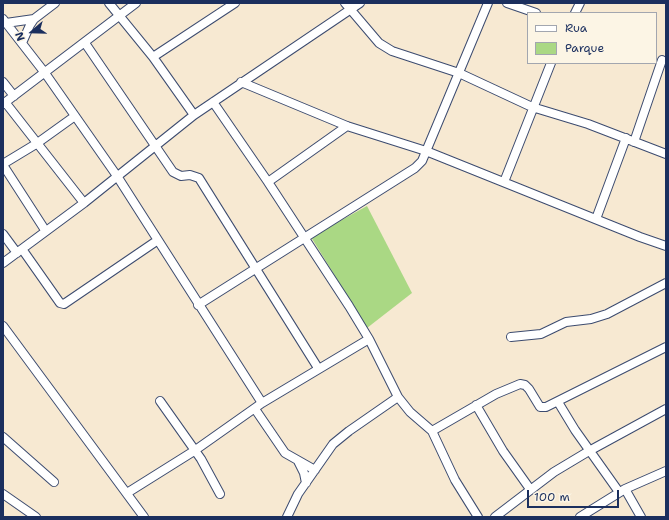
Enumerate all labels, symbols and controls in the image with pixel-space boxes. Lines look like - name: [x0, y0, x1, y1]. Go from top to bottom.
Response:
- north arrow: [12, 12, 52, 52]
- legend: [527, 12, 657, 64]
- text: Rua: [565, 20, 587, 36]
- text: N: [12, 30, 29, 43]
- text: Parque: [565, 40, 604, 56]
- scale bar: [529, 482, 621, 508]
- text: 100 m: [534, 489, 570, 505]

